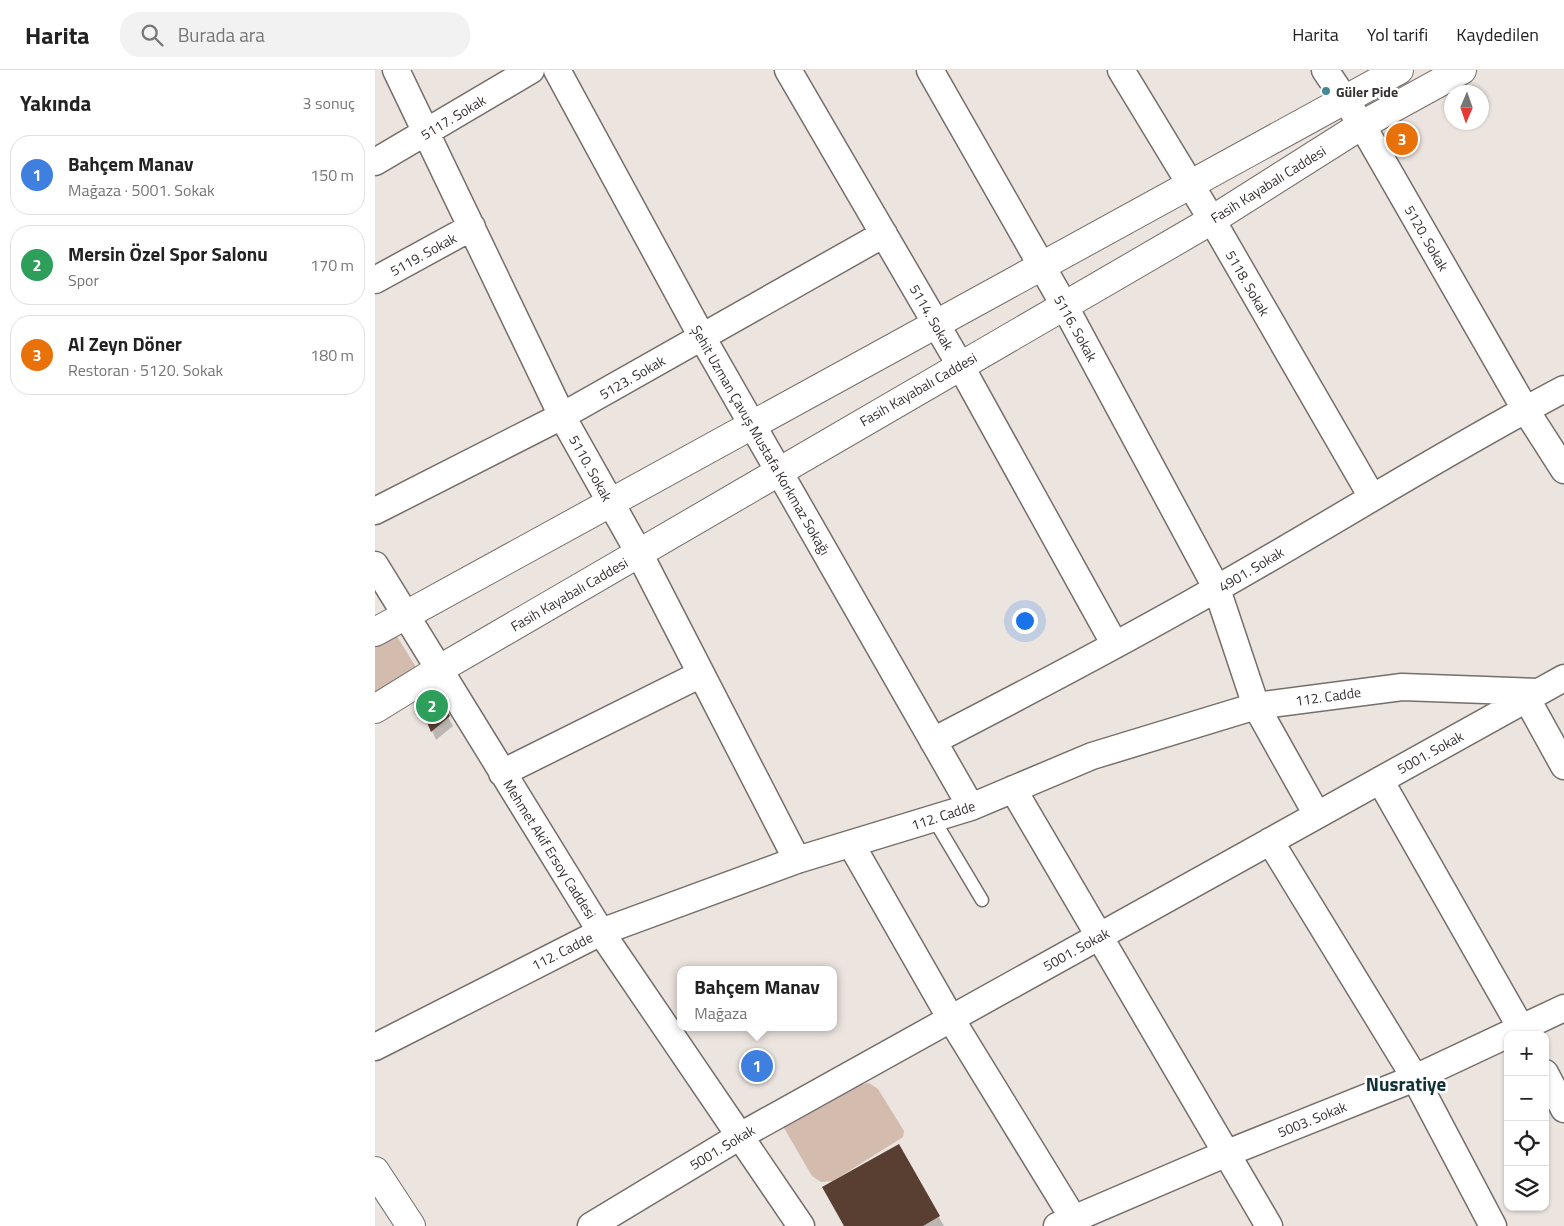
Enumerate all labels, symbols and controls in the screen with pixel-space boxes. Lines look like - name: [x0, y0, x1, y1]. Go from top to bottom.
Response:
- search box: [120, 12, 470, 57]
- text: Harita: [25, 17, 90, 53]
- text: Burada ara: [178, 20, 265, 49]
- icon: search: [138, 21, 166, 49]
- text: Harita: [1292, 21, 1339, 48]
- text: Yol tarifi: [1367, 21, 1428, 48]
- text: Kaydedilen: [1456, 21, 1539, 48]
- place label: Güler Pide: [1336, 81, 1398, 102]
- marker: Güler Pide: [1320, 85, 1332, 97]
- north arrow: [1444, 85, 1489, 130]
- text: Yakında: [20, 87, 91, 119]
- street label: 5117. Sokak: [416, 89, 490, 145]
- text: 3 sonuç: [303, 91, 355, 115]
- pin: 3: [1386, 120, 1418, 158]
- street label: Fasih Kayabalı Caddesi: [1206, 140, 1330, 228]
- text: Bahçem Manav: [68, 149, 194, 178]
- text: 1: [33, 163, 41, 187]
- text: 150 m: [310, 163, 354, 187]
- text: Mağaza · 5001. Sokak: [68, 178, 215, 202]
- street label: 5120. Sokak: [1400, 201, 1454, 275]
- street label: 5119. Sokak: [386, 227, 460, 281]
- text: Mersin Özel Spor Salonu: [68, 239, 268, 268]
- street label: 5118. Sokak: [1221, 246, 1275, 320]
- text: 2: [33, 253, 41, 277]
- text: 170 m: [310, 253, 354, 277]
- text: Spor: [68, 268, 99, 292]
- street label: 5114. Sokak: [905, 280, 959, 354]
- street label: 5116. Sokak: [1049, 291, 1103, 365]
- street label: Şehit Uzman Çavuş Mustafa Korkmaz Sokağı: [686, 321, 836, 559]
- text: Al Zeyn Döner: [68, 329, 182, 358]
- text: 3: [33, 343, 41, 367]
- text: 180 m: [310, 343, 354, 367]
- street label: Fasih Kayabalı Caddesi: [855, 347, 981, 431]
- street label: 5123. Sokak: [595, 350, 669, 404]
- text: Restoran · 5120. Sokak: [68, 358, 223, 382]
- street label: 5110. Sokak: [564, 431, 618, 505]
- street label: 4901. Sokak: [1214, 541, 1288, 597]
- street label: Fasih Kayabalı Caddesi: [506, 552, 632, 636]
- your location: [1012, 608, 1038, 634]
- street label: 112. Cadde: [1294, 681, 1362, 711]
- pin: 2: [416, 687, 448, 725]
- street label: 5001. Sokak: [1393, 725, 1467, 779]
- street label: Mehmet Akif Ersoy Caddesi: [498, 775, 602, 923]
- street label: 112. Cadde: [908, 795, 978, 835]
- street label: 5001. Sokak: [1039, 922, 1113, 976]
- street label: 112. Cadde: [528, 927, 596, 975]
- popup: [677, 966, 837, 1031]
- text: Bahçem Manav: [694, 972, 820, 1001]
- text: Mağaza: [694, 1001, 747, 1025]
- map controls: [1504, 1031, 1549, 1211]
- button: +: [1504, 1031, 1549, 1076]
- pin: 1: [741, 1047, 773, 1085]
- district label: Nusratiye: [1366, 1069, 1446, 1098]
- button: −: [1504, 1076, 1549, 1121]
- street label: 5003. Sokak: [1274, 1096, 1350, 1142]
- street label: 5001. Sokak: [685, 1119, 759, 1175]
- button: locate: [1504, 1121, 1549, 1166]
- button: layers: [1504, 1166, 1549, 1211]

